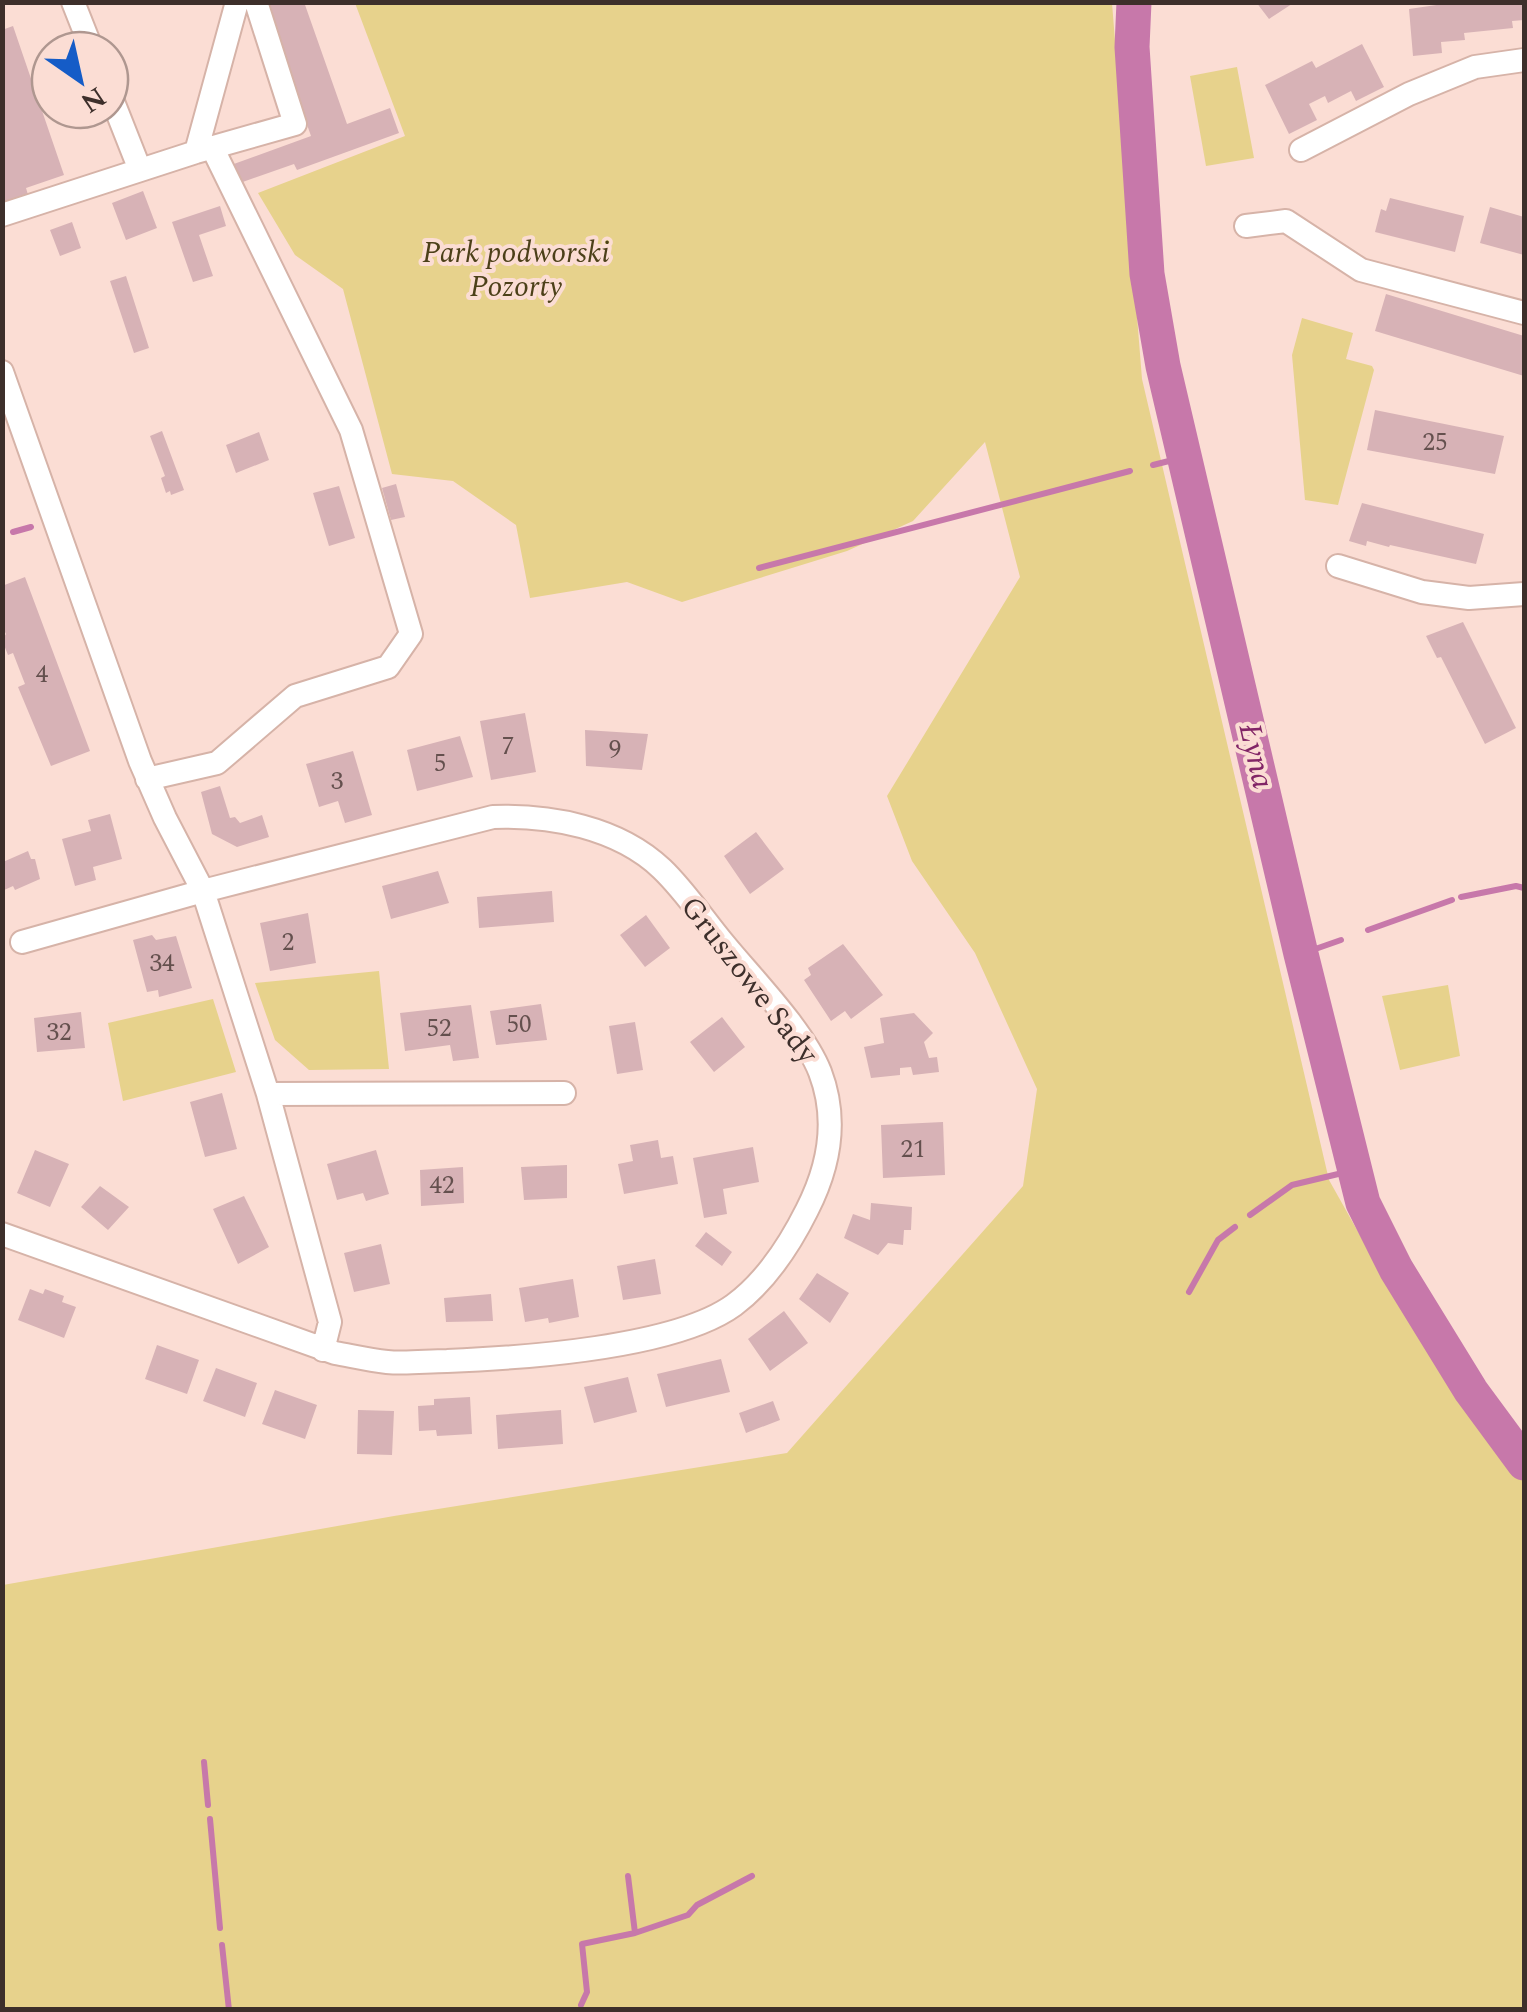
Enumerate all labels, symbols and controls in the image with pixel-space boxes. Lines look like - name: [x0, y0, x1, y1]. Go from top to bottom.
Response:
- north arrow: [30, 30, 130, 130]
- text: N: [72, 75, 115, 124]
- park label: Park podworski Pozorty: [422, 230, 610, 310]
- house number: 25: [1422, 424, 1448, 462]
- house number: 4: [36, 656, 49, 694]
- water label: Łyna: [1225, 718, 1287, 794]
- house number: 7: [502, 728, 514, 766]
- house number: 9: [609, 731, 621, 769]
- house number: 5: [434, 745, 446, 783]
- house number: 3: [331, 763, 343, 801]
- street label: Gruszowe Sady: [669, 886, 830, 1075]
- house number: 2: [282, 924, 294, 962]
- house number: 34: [149, 945, 175, 983]
- house number: 50: [506, 1006, 532, 1044]
- house number: 52: [426, 1010, 452, 1048]
- house number: 32: [46, 1014, 72, 1052]
- house number: 21: [900, 1131, 926, 1169]
- house number: 42: [429, 1167, 455, 1205]

